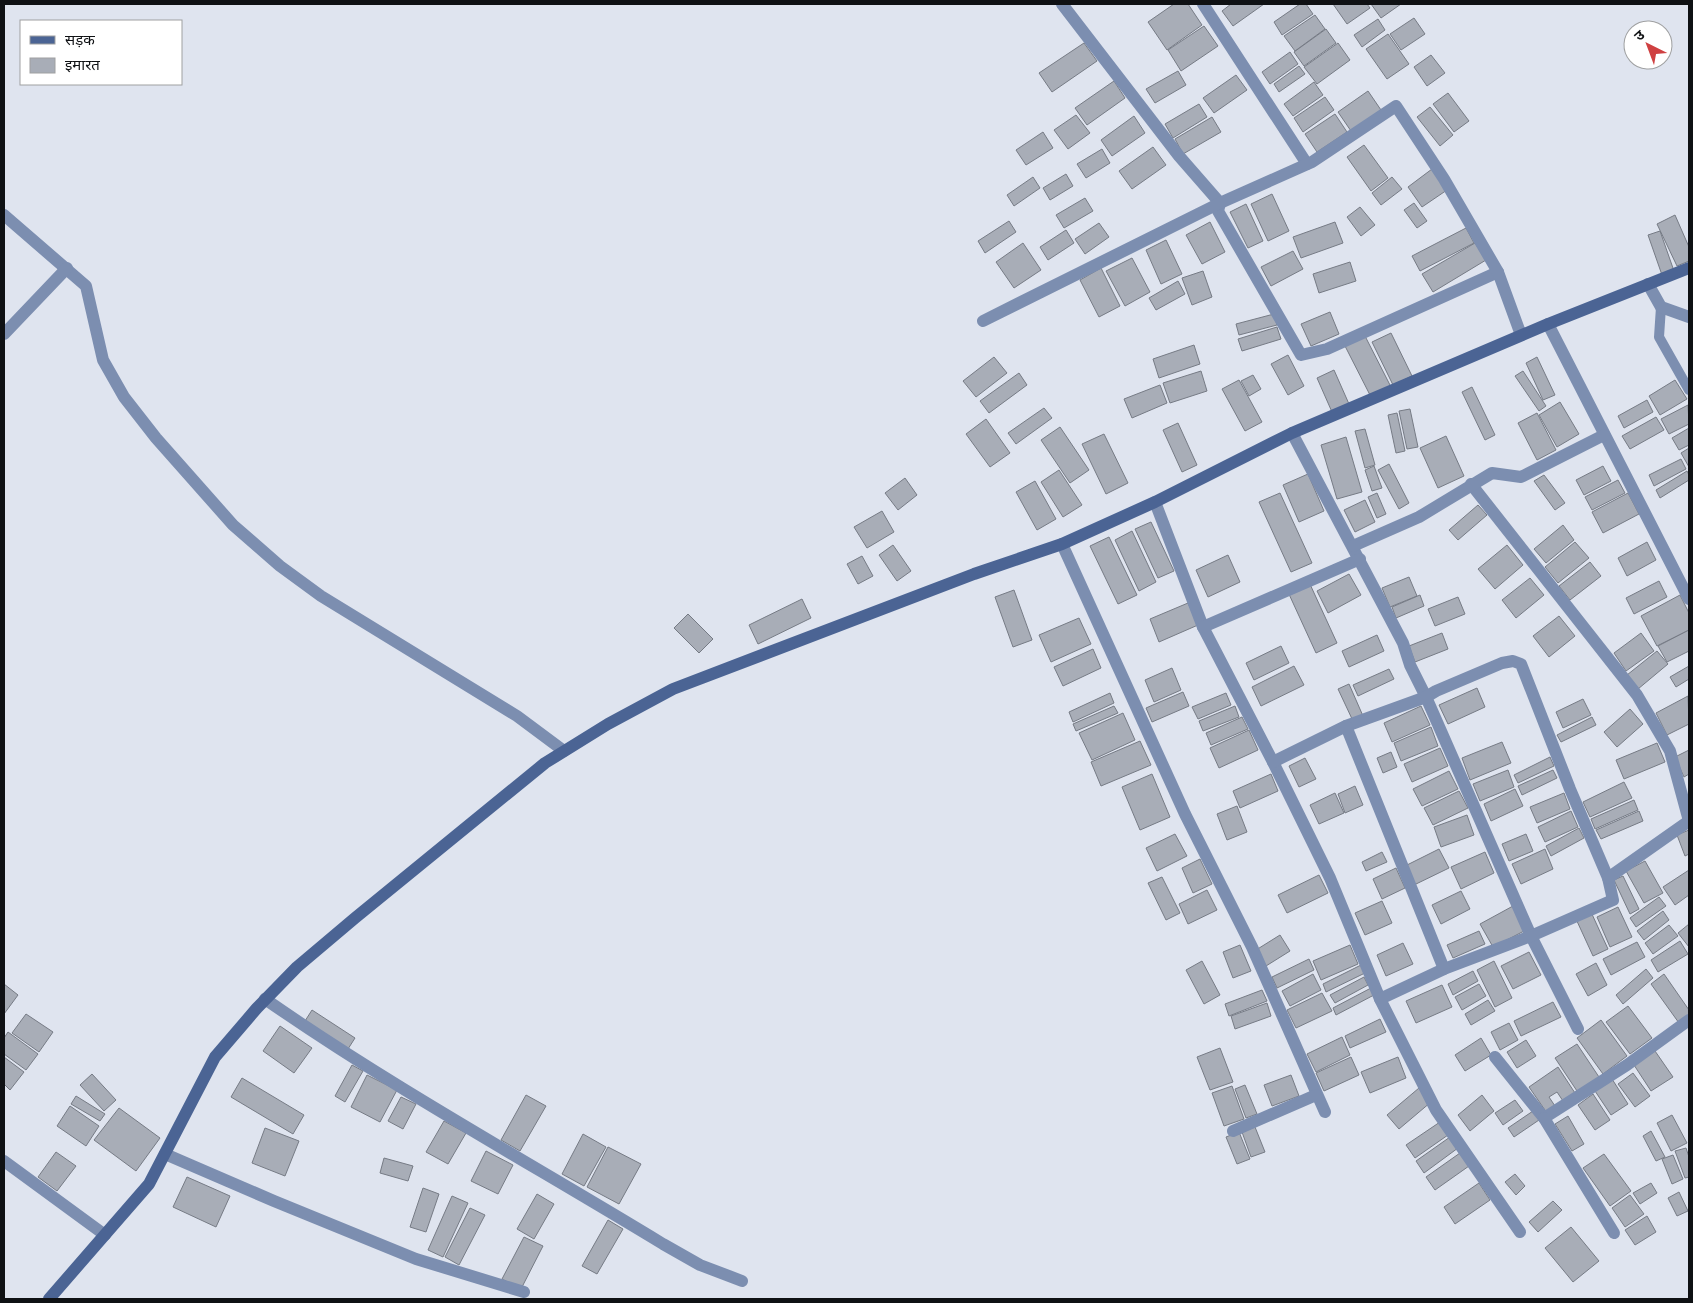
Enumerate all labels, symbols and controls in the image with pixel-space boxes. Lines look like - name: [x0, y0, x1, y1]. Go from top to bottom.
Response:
- legend: [20, 20, 182, 85]
- north arrow: [1623, 20, 1673, 70]
- text: उ: [1630, 25, 1649, 45]
- text: सड़क: [65, 30, 95, 50]
- text: इमारत: [65, 55, 100, 75]

